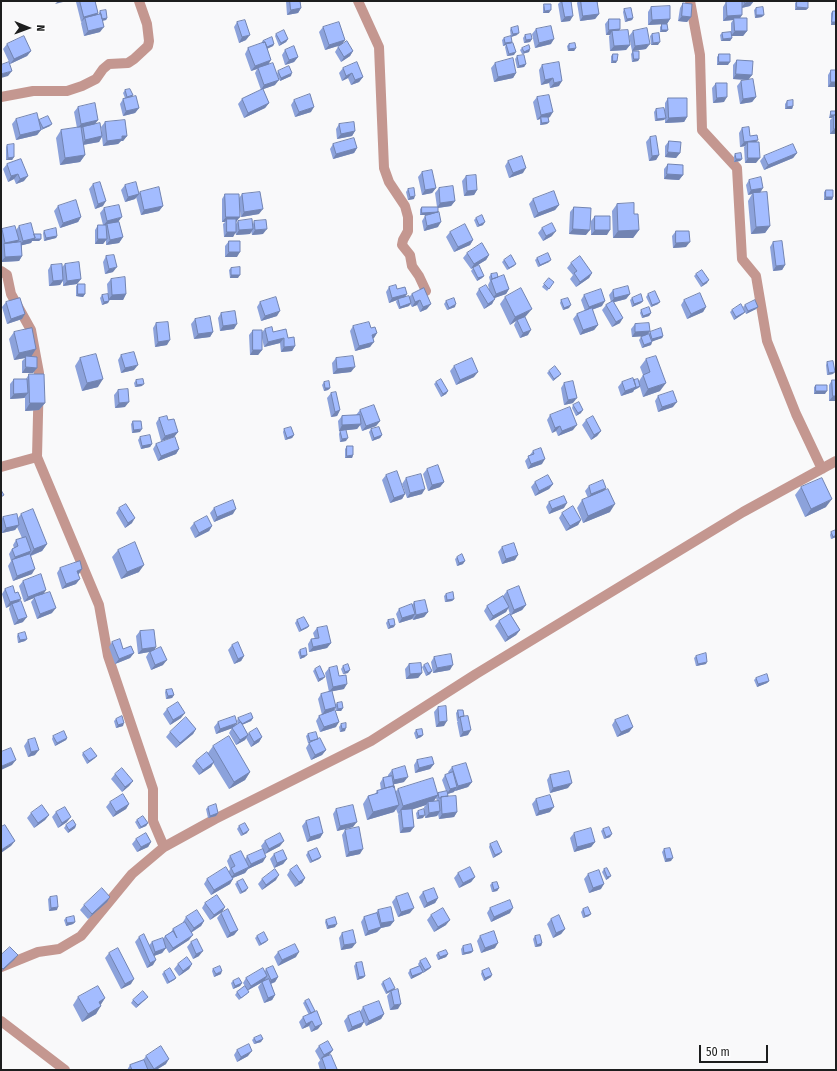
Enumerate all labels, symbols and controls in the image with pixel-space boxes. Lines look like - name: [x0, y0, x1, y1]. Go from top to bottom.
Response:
- north arrow: [8, 8, 48, 48]
- text: N: [34, 25, 47, 32]
- scale bar: [701, 1037, 770, 1063]
- text: 50 m: [706, 1045, 730, 1059]

